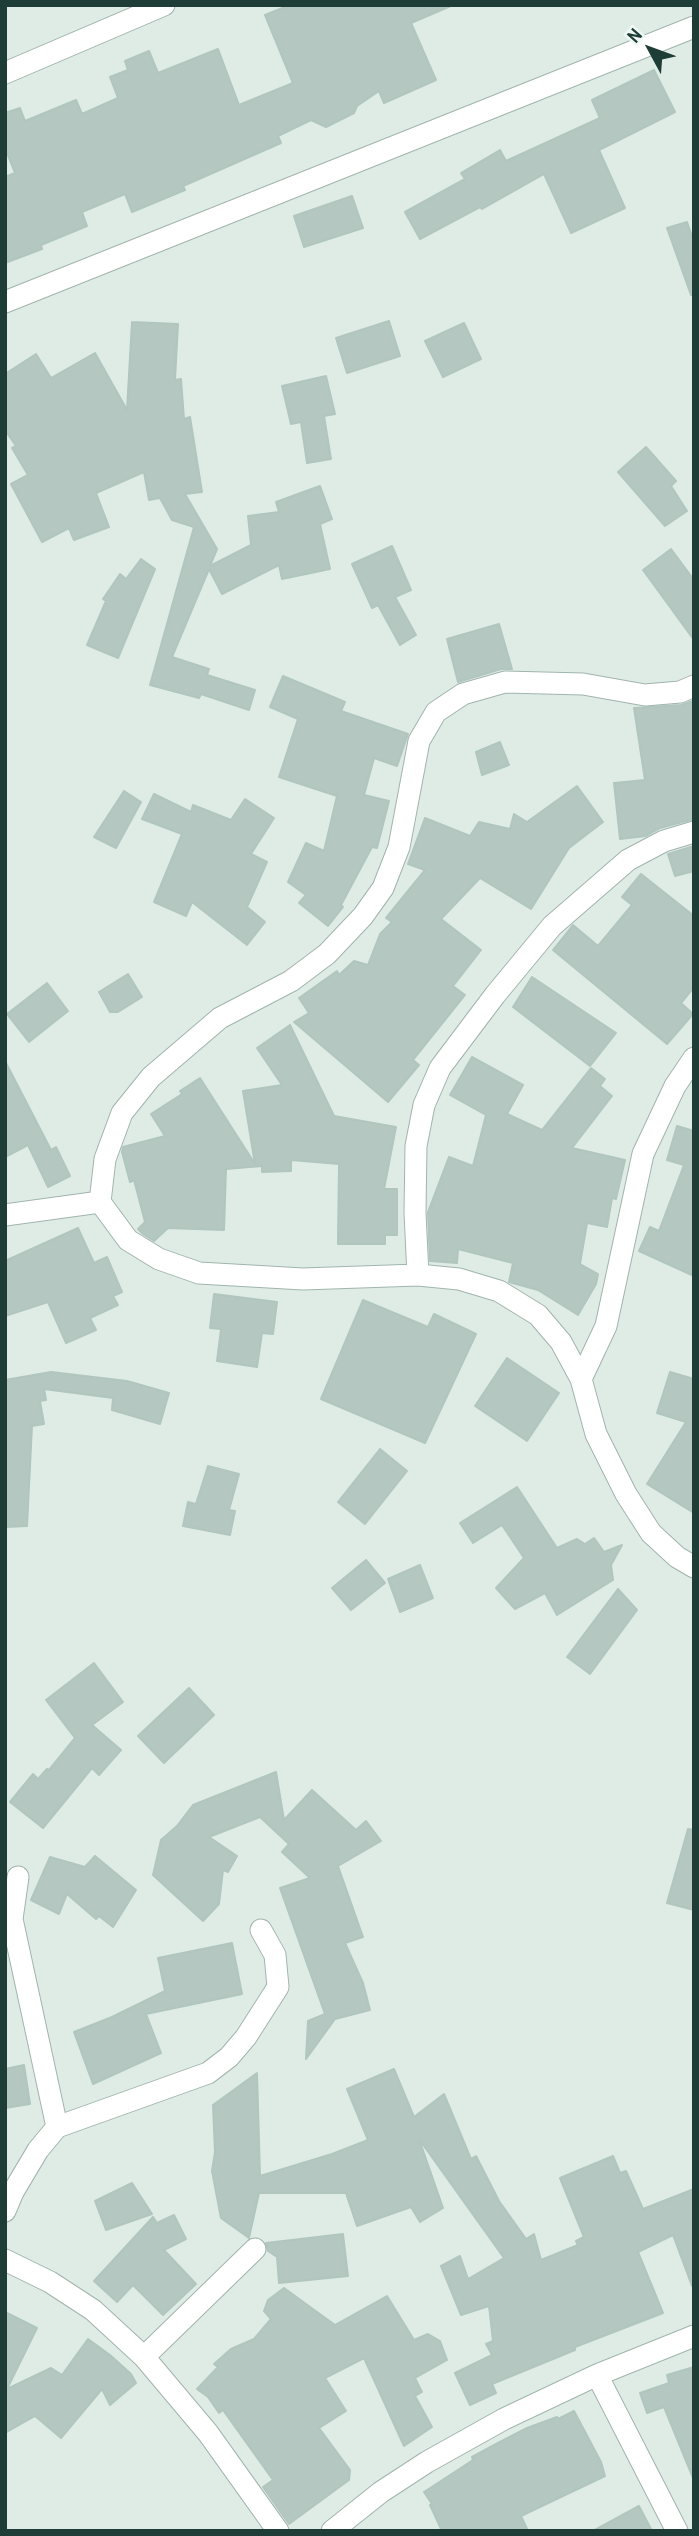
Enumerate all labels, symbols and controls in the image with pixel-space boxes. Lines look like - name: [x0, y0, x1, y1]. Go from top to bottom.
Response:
- north arrow: [615, 14, 685, 84]
- text: N: [621, 22, 648, 48]

